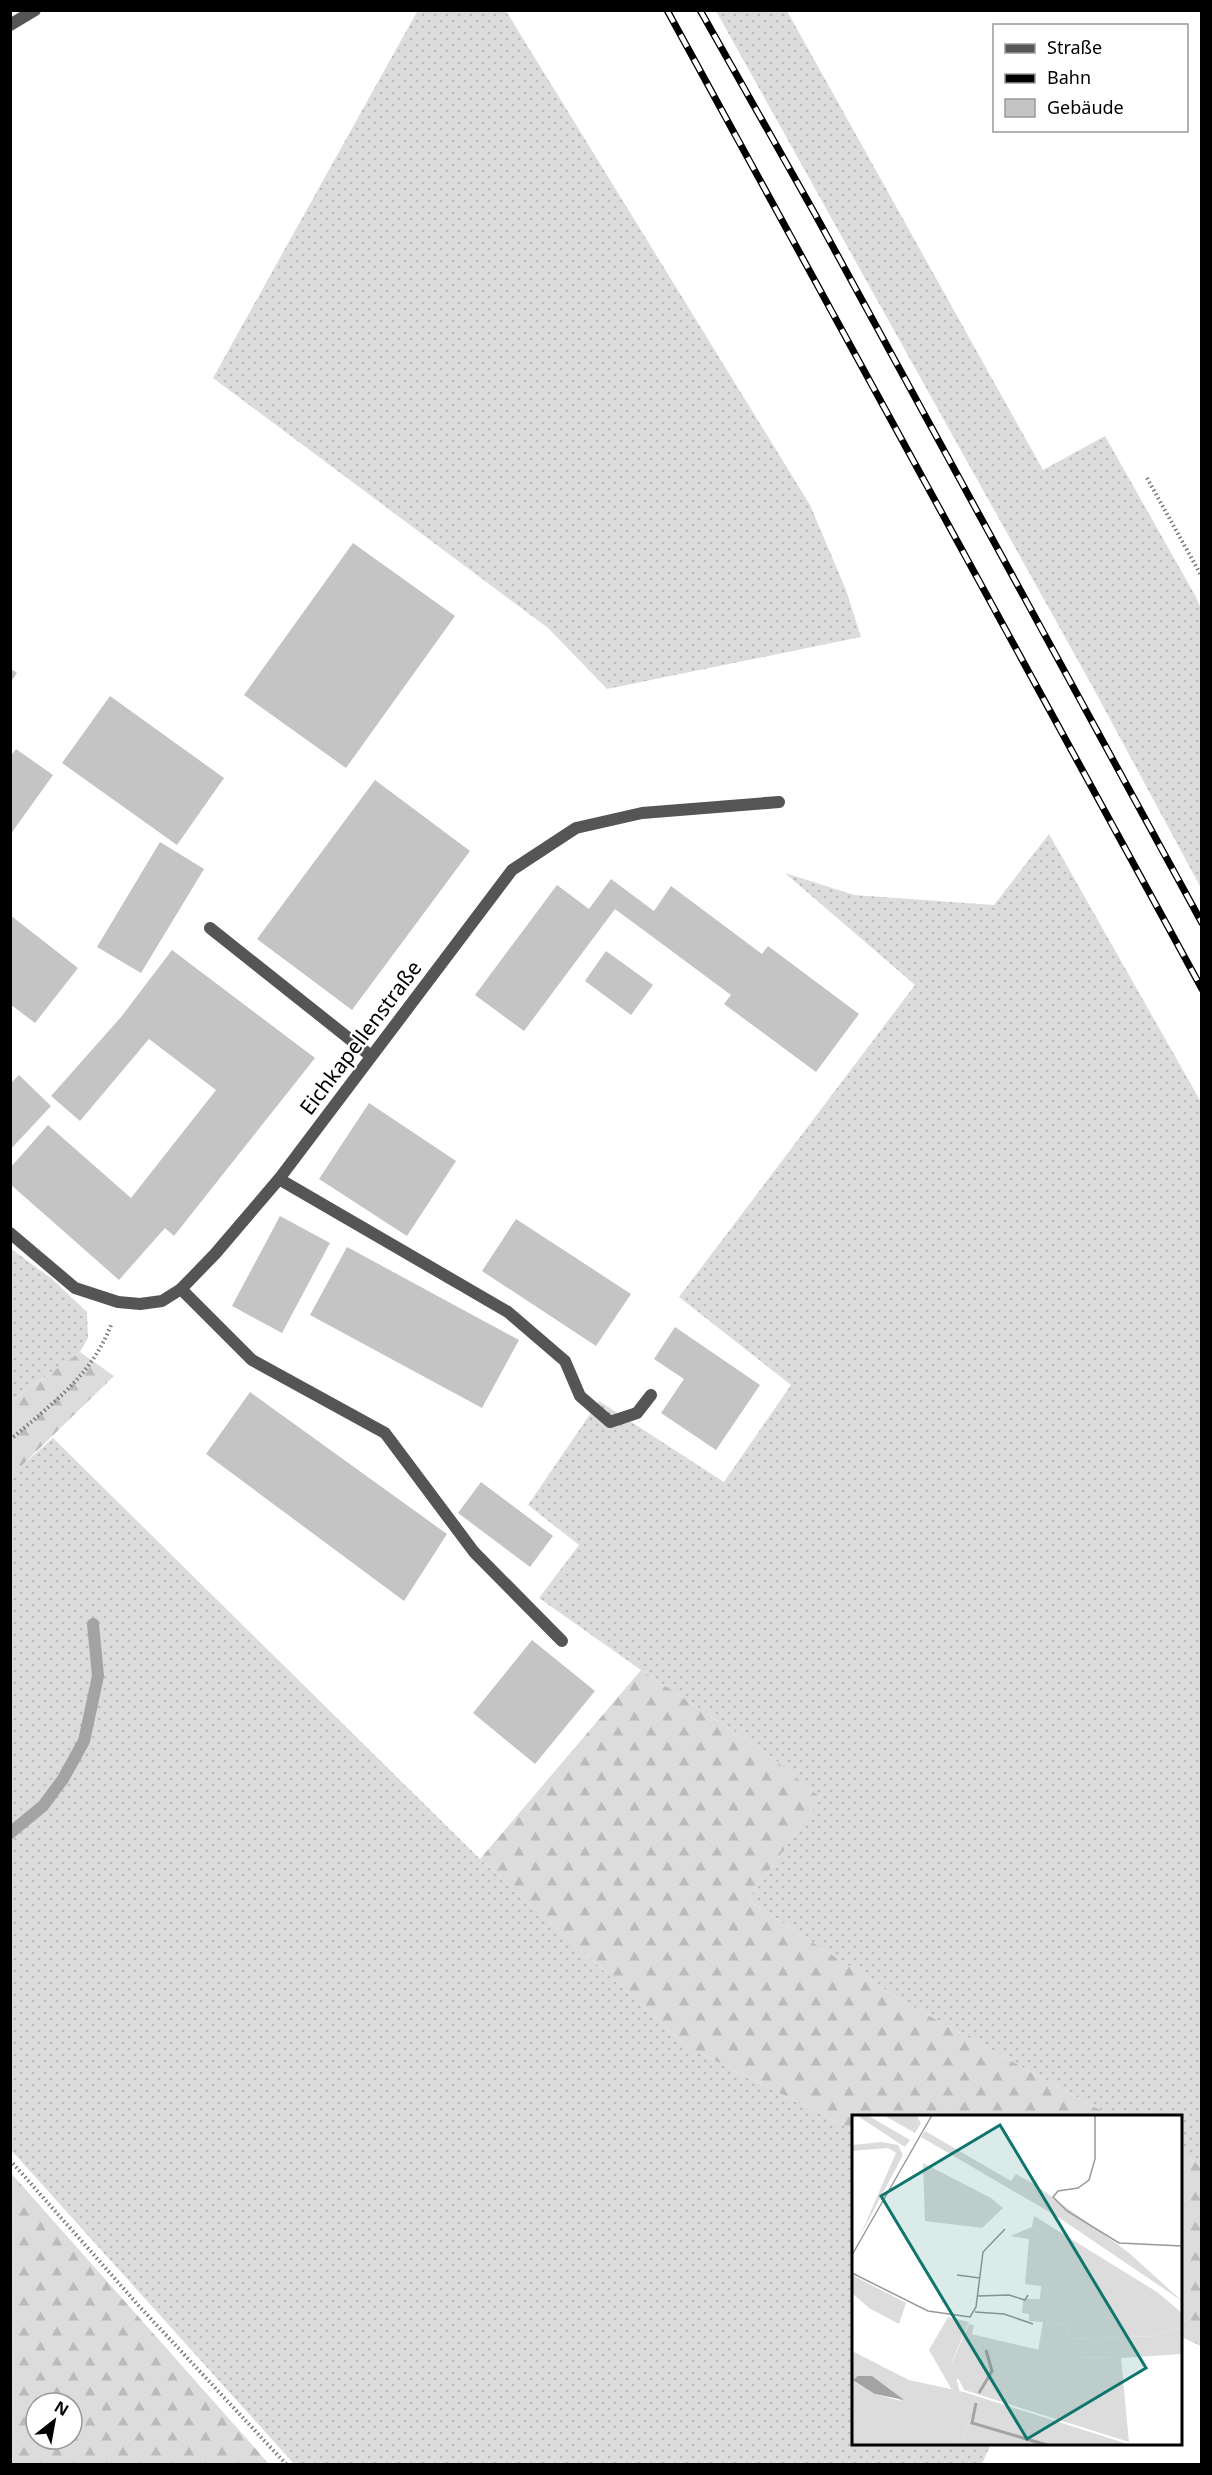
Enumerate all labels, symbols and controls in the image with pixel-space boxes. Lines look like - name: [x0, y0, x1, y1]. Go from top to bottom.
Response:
- legend: [993, 24, 1188, 132]
- text: Straße: [1047, 35, 1102, 59]
- text: Bahn: [1047, 65, 1091, 89]
- text: Gebäude: [1047, 95, 1124, 119]
- street label: Eichkapellenstraße: [293, 955, 427, 1120]
- inset map: [852, 2115, 1182, 2445]
- north arrow: [24, 2391, 84, 2451]
- text: N: [50, 2395, 73, 2421]

